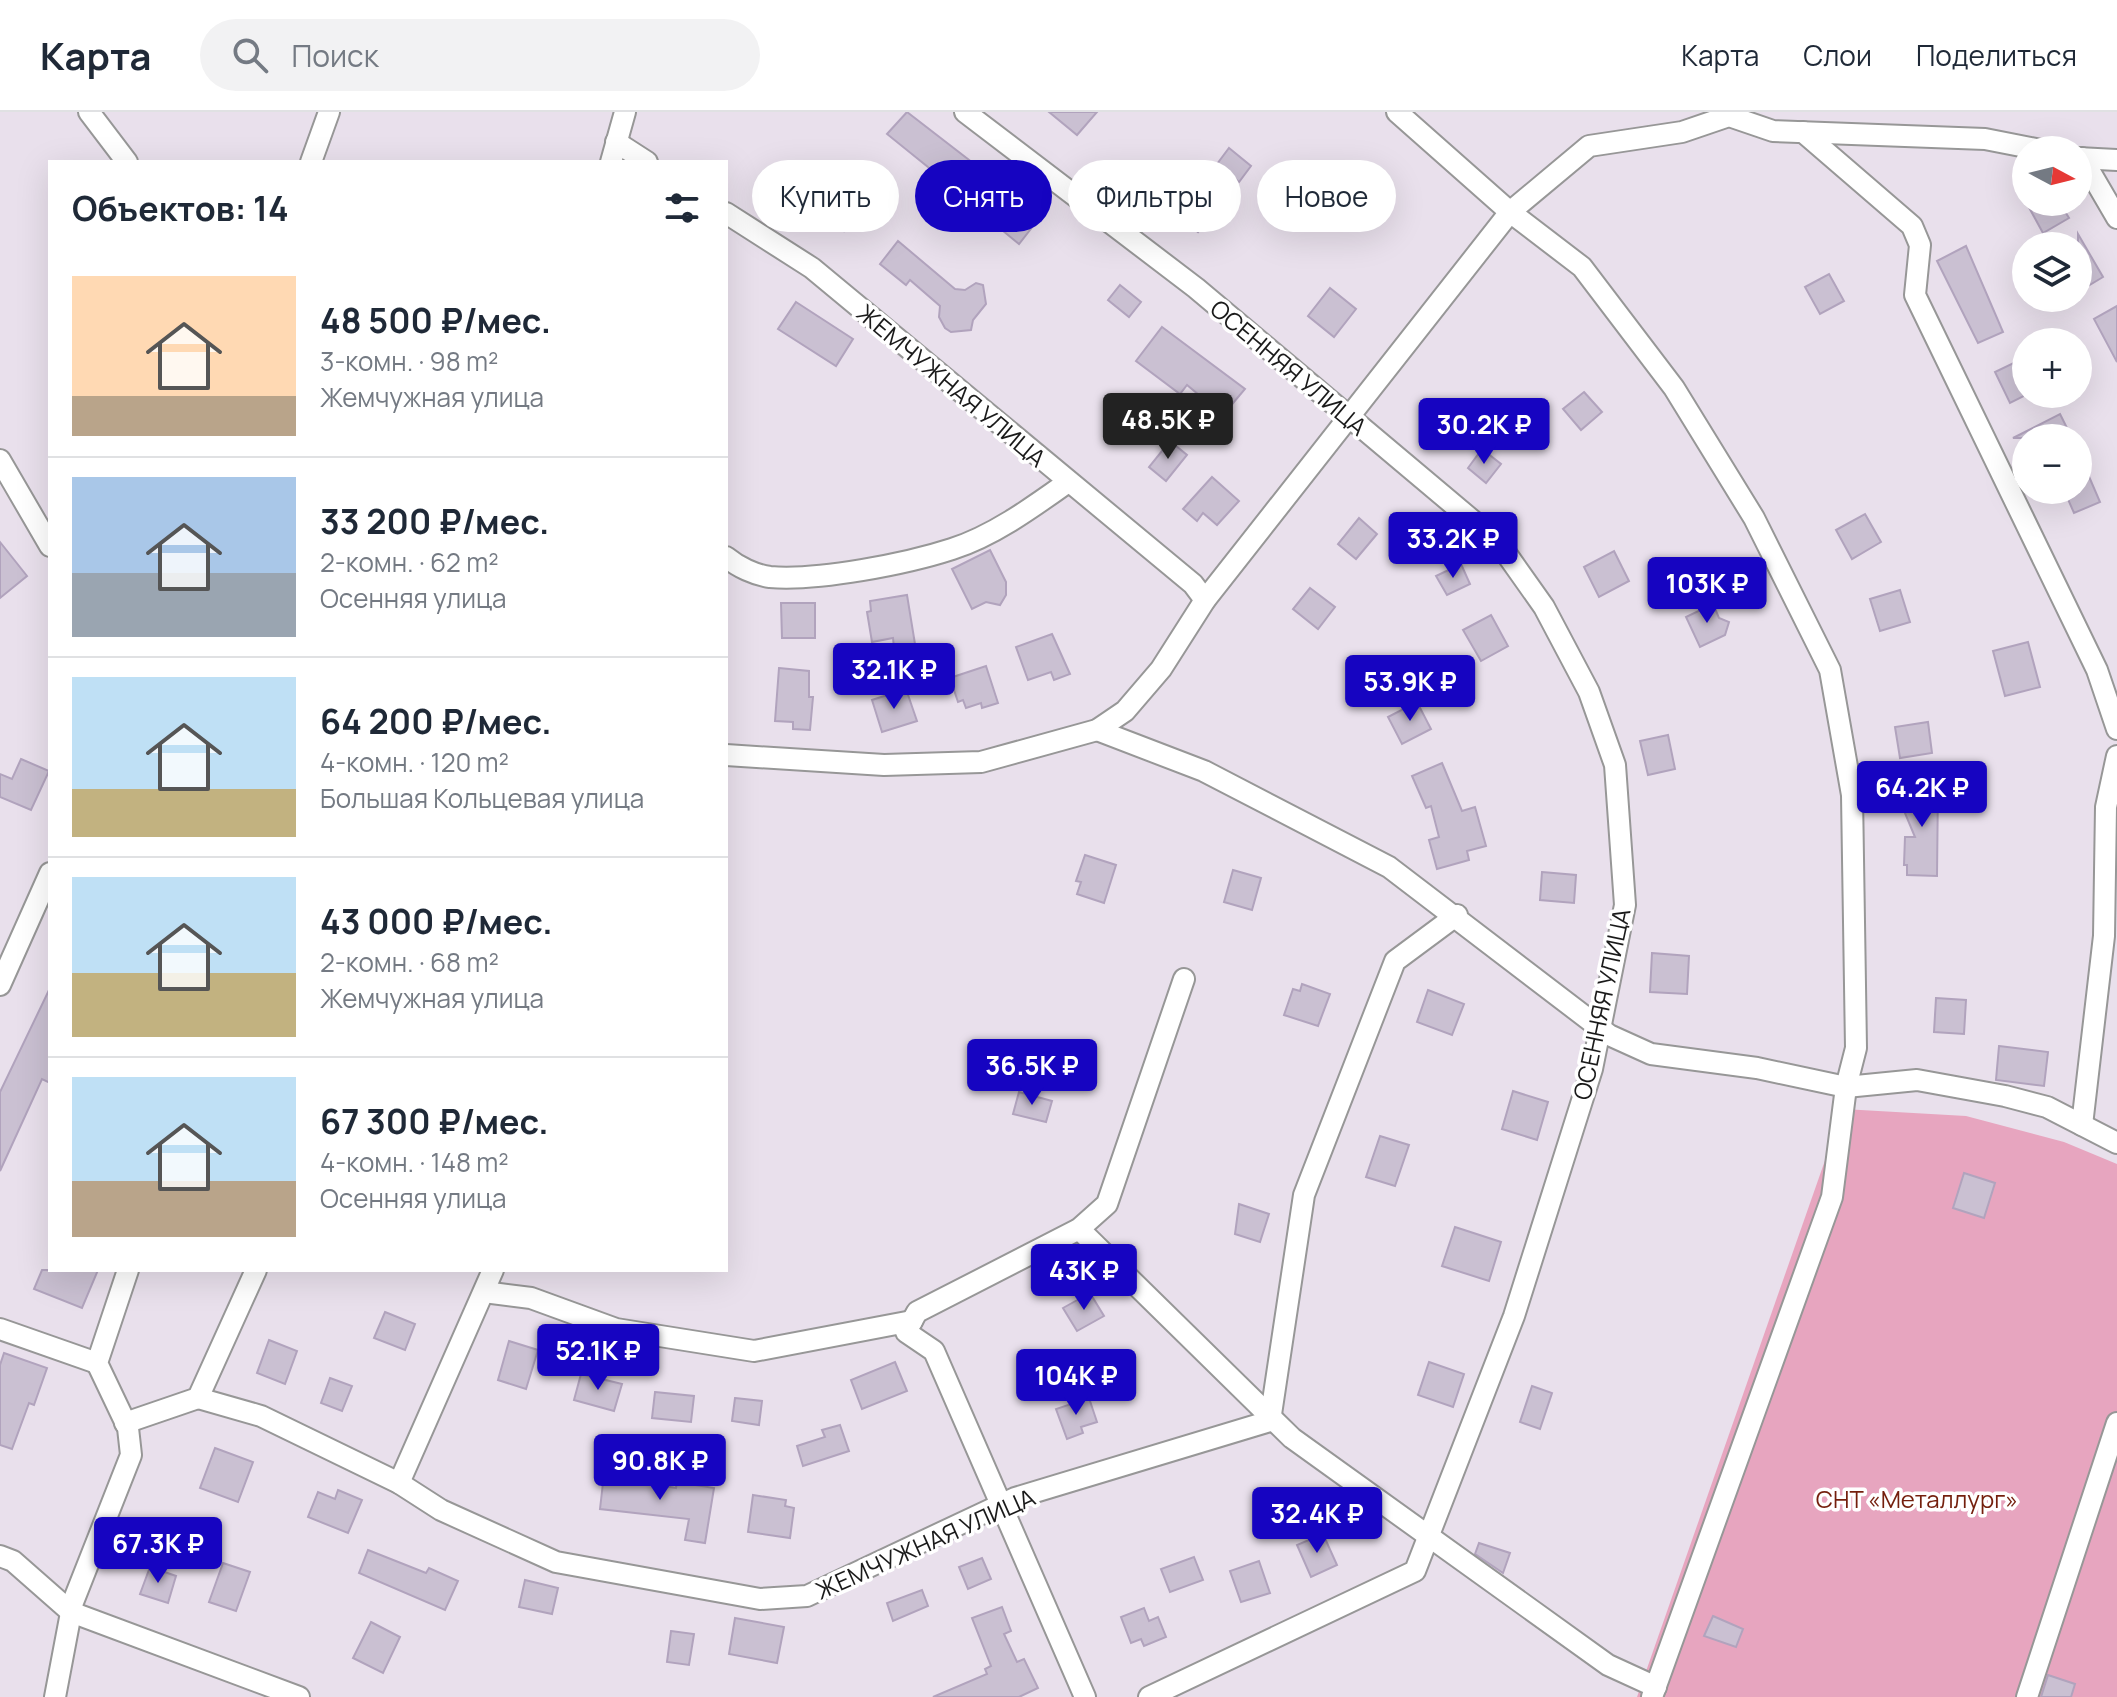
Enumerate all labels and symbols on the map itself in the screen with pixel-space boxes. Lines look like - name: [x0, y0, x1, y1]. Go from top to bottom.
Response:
- north arrow: [2012, 136, 2092, 216]
- street label: ОСЕННЯЯ УЛИЦА: [1204, 292, 1374, 442]
- street label: ЖЕМЧУЖНАЯ УЛИЦА: [851, 296, 1053, 474]
- pin: 48.5K ₽: [1094, 393, 1242, 461]
- pin: 30.2K ₽: [1410, 398, 1558, 466]
- pin: 33.2K ₽: [1379, 512, 1527, 580]
- pin: 103K ₽: [1642, 557, 1772, 625]
- pin: 32.1K ₽: [820, 643, 968, 711]
- pin: 53.9K ₽: [1336, 655, 1484, 723]
- pin: 64.2K ₽: [1848, 761, 1996, 829]
- street label: ОСЕННЯЯ УЛИЦА: [1565, 905, 1637, 1103]
- pin: 36.5K ₽: [958, 1039, 1106, 1107]
- pin: 43K ₽: [1028, 1244, 1140, 1312]
- pin: 52.1K ₽: [524, 1324, 672, 1392]
- pin: 104K ₽: [1011, 1349, 1141, 1417]
- pin: 90.8K ₽: [586, 1434, 734, 1502]
- street label: ЖЕМЧУЖНАЯ УЛИЦА: [810, 1480, 1040, 1606]
- park label: СНТ «Металлург»: [1816, 1482, 2018, 1515]
- pin: 32.4K ₽: [1243, 1487, 1391, 1555]
- pin: 67.3K ₽: [84, 1517, 232, 1585]

